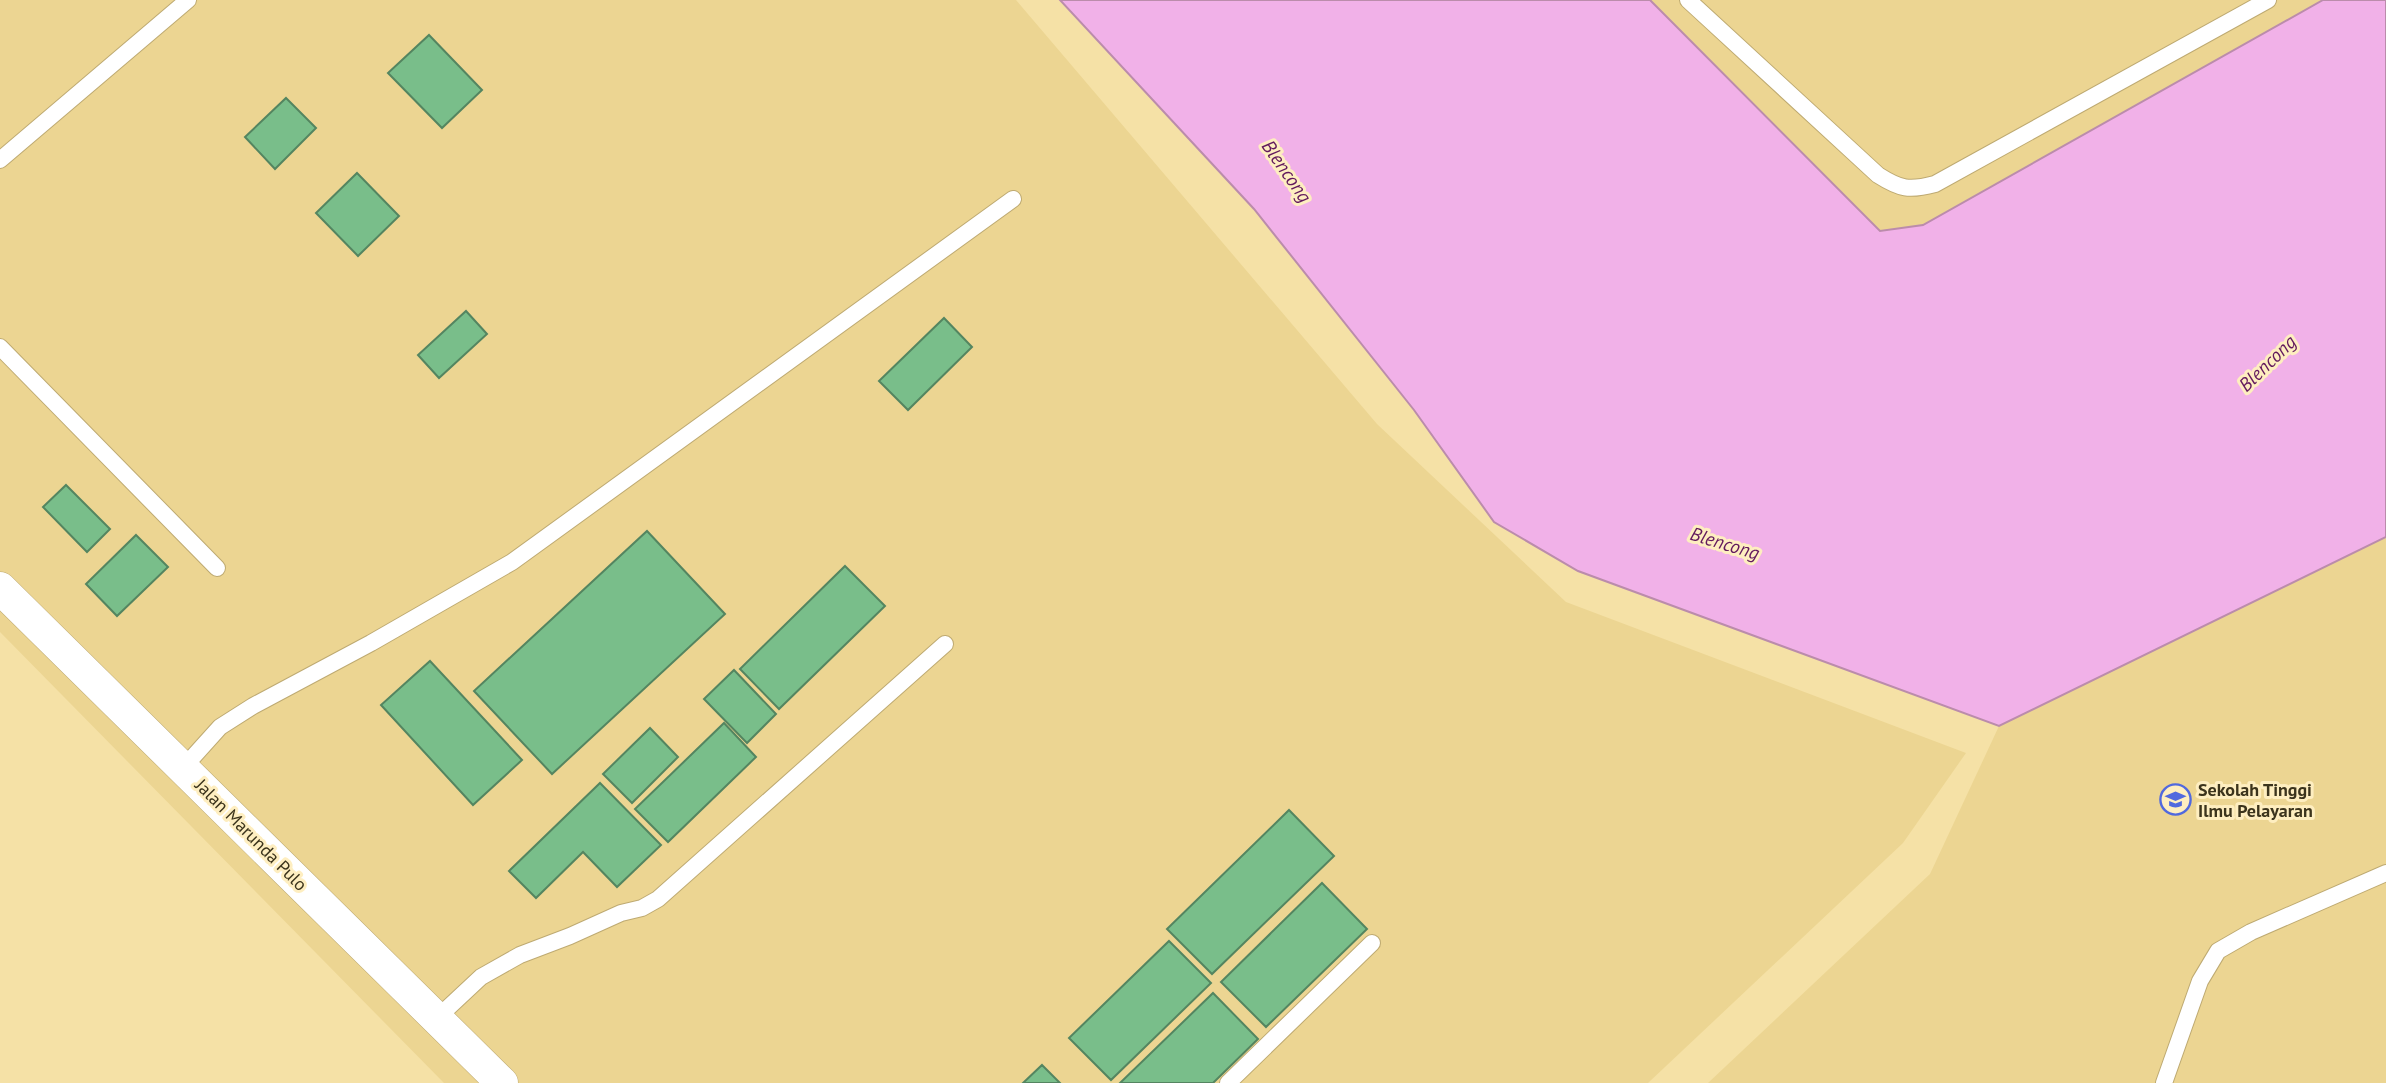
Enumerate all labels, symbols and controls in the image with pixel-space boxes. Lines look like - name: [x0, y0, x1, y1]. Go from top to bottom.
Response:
- water label: Blencong: [1257, 135, 1317, 207]
- water label: Blencong: [2233, 329, 2301, 396]
- water label: Blencong: [1688, 521, 1763, 565]
- street label: Jalan Marunda Pulo: [190, 773, 312, 896]
- place label: Sekolah Tinggi Ilmu Pelayaran: [2198, 778, 2313, 822]
- school or university icon: Sekolah Tinggi Ilmu Pelayaran: [2158, 783, 2192, 817]

